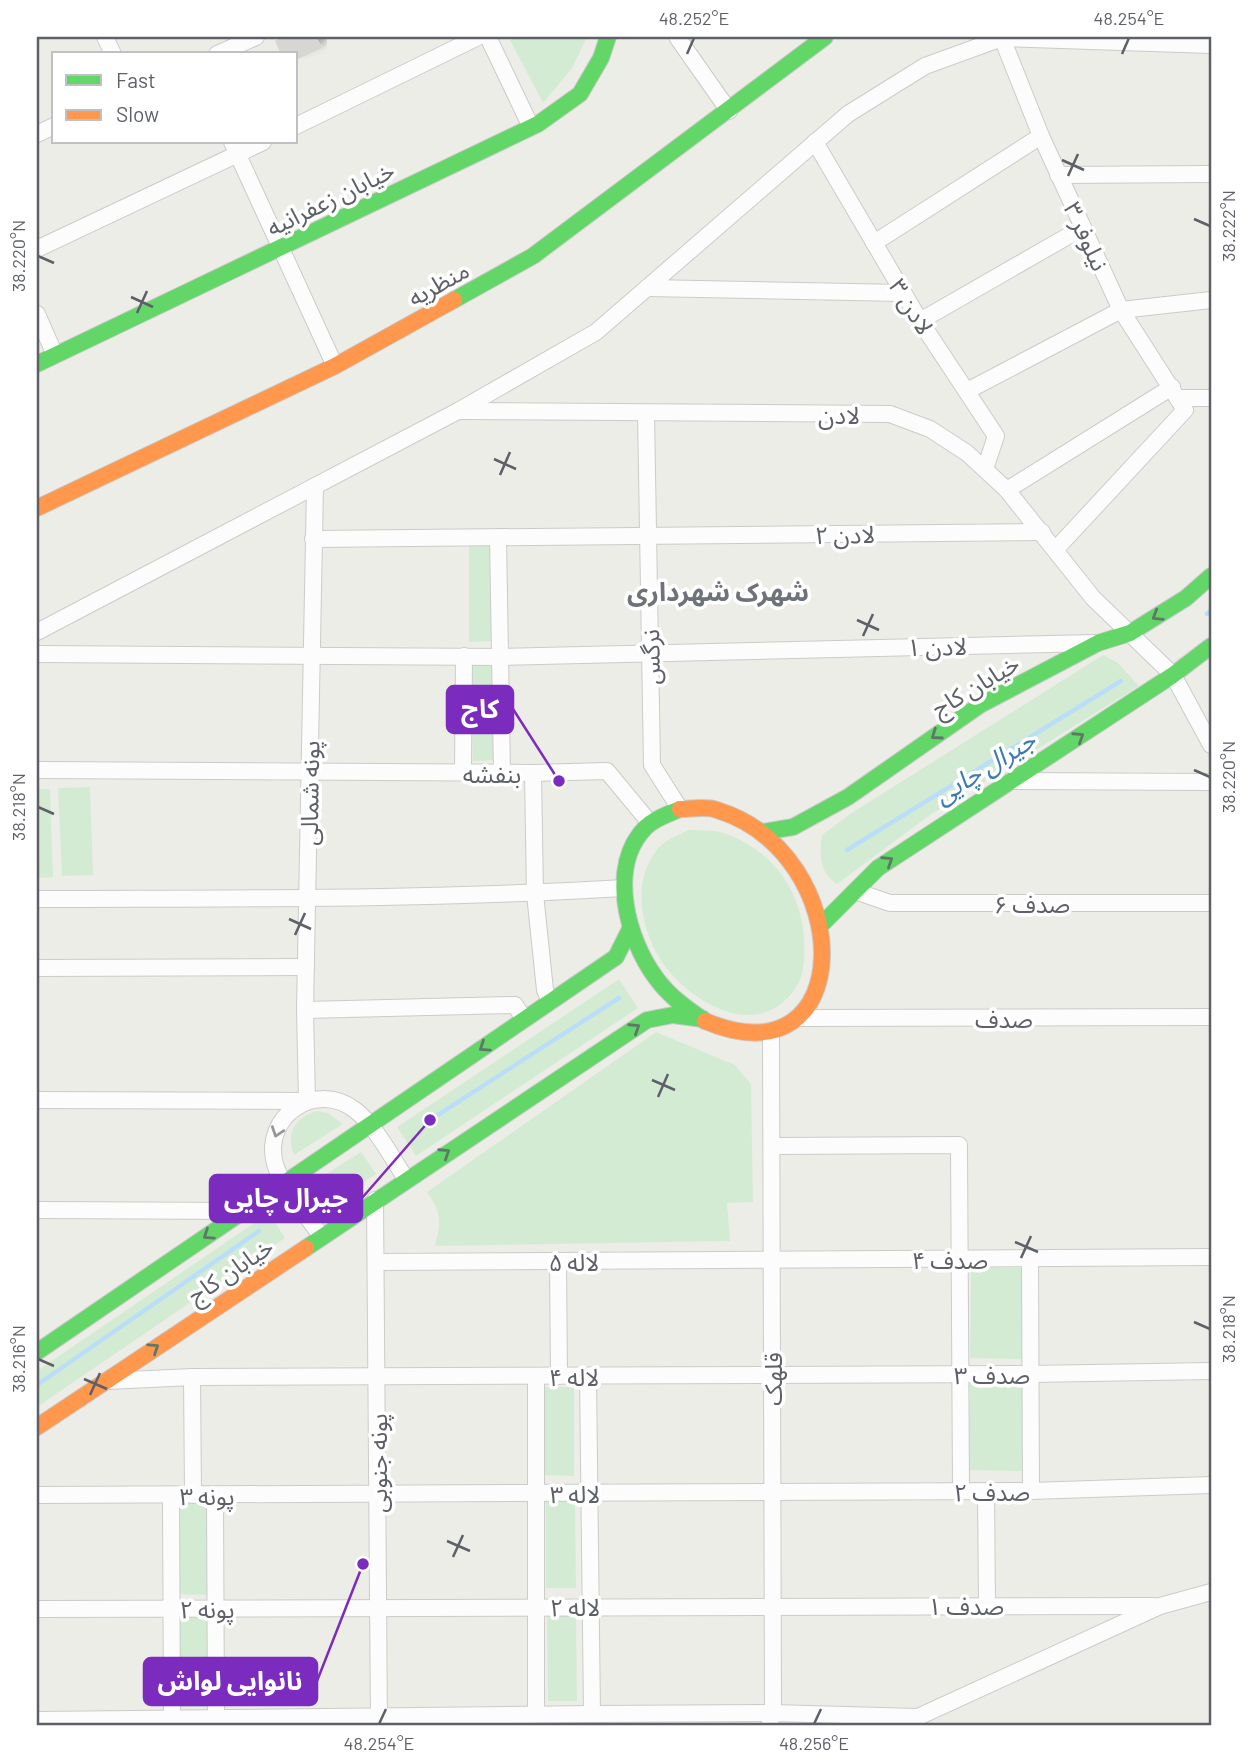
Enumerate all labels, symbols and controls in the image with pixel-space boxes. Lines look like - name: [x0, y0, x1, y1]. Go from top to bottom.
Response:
- text: 48.252°E: [659, 7, 729, 29]
- text: 48.254°E: [1094, 7, 1164, 29]
- legend: [52, 52, 298, 144]
- text: Fast: [116, 67, 156, 92]
- text: Slow: [116, 101, 159, 126]
- street label: خیابان زعفرانیه: [261, 155, 399, 242]
- text: 38.222°N: [1217, 190, 1239, 262]
- street label: نیلوفر ۳: [1058, 197, 1116, 275]
- text: 38.220°N: [7, 220, 29, 292]
- street label: منظریه: [402, 254, 474, 312]
- street label: لادن ۳: [883, 273, 940, 340]
- street label: لادن: [818, 400, 860, 430]
- street label: لادن ۲: [815, 519, 875, 550]
- district label: شهرک شهرداری: [627, 575, 809, 607]
- one-way arrow: [1151, 608, 1164, 621]
- street label: نرگس: [635, 629, 666, 685]
- street label: لادن ۱: [907, 631, 967, 662]
- street label: خیابان کاج: [926, 648, 1026, 726]
- callout: کاج: [447, 686, 513, 733]
- text: کاج: [461, 692, 500, 728]
- water label: جیرال چایی: [928, 722, 1043, 812]
- one-way arrow: [931, 727, 944, 740]
- one-way arrow: [1071, 732, 1084, 745]
- street label: پونه شمالی: [294, 740, 327, 846]
- text: 38.220°N: [1217, 741, 1239, 813]
- street label: بنفشه: [463, 759, 521, 788]
- text: 38.218°N: [7, 773, 29, 841]
- one-way arrow: [881, 856, 894, 869]
- street label: صدف ۶: [994, 889, 1070, 918]
- street label: صدف: [975, 1004, 1033, 1033]
- one-way arrow: [627, 1023, 640, 1036]
- one-way arrow: [479, 1039, 492, 1051]
- one-way arrow: [271, 1125, 285, 1138]
- one-way arrow: [438, 1148, 451, 1161]
- callout: جیرال چایی: [210, 1175, 362, 1222]
- text: جیرال چایی: [224, 1181, 348, 1216]
- one-way arrow: [203, 1227, 216, 1239]
- street label: خیابان کاج: [182, 1231, 281, 1312]
- street label: صدف ۴: [912, 1245, 988, 1274]
- street label: لاله ۵: [549, 1247, 599, 1276]
- text: 38.218°N: [1217, 1295, 1239, 1363]
- text: 38.216°N: [7, 1325, 29, 1393]
- one-way arrow: [147, 1343, 160, 1356]
- street label: قلهک: [758, 1352, 787, 1406]
- street label: صدف ۳: [954, 1360, 1030, 1389]
- street label: لاله ۴: [549, 1362, 599, 1391]
- street label: پونه جنوبی: [363, 1413, 394, 1513]
- street label: صدف ۲: [954, 1477, 1030, 1506]
- street label: لاله ۳: [550, 1479, 600, 1508]
- street label: پونه ۳: [179, 1481, 235, 1512]
- street label: صدف ۱: [928, 1591, 1004, 1620]
- street label: لاله ۲: [550, 1592, 600, 1621]
- street label: پونه ۲: [179, 1594, 235, 1625]
- callout: نانوایی لواش: [144, 1658, 317, 1705]
- text: نانوایی لواش: [158, 1664, 302, 1696]
- text: 48.254°E: [344, 1732, 414, 1754]
- text: 48.256°E: [779, 1732, 849, 1754]

